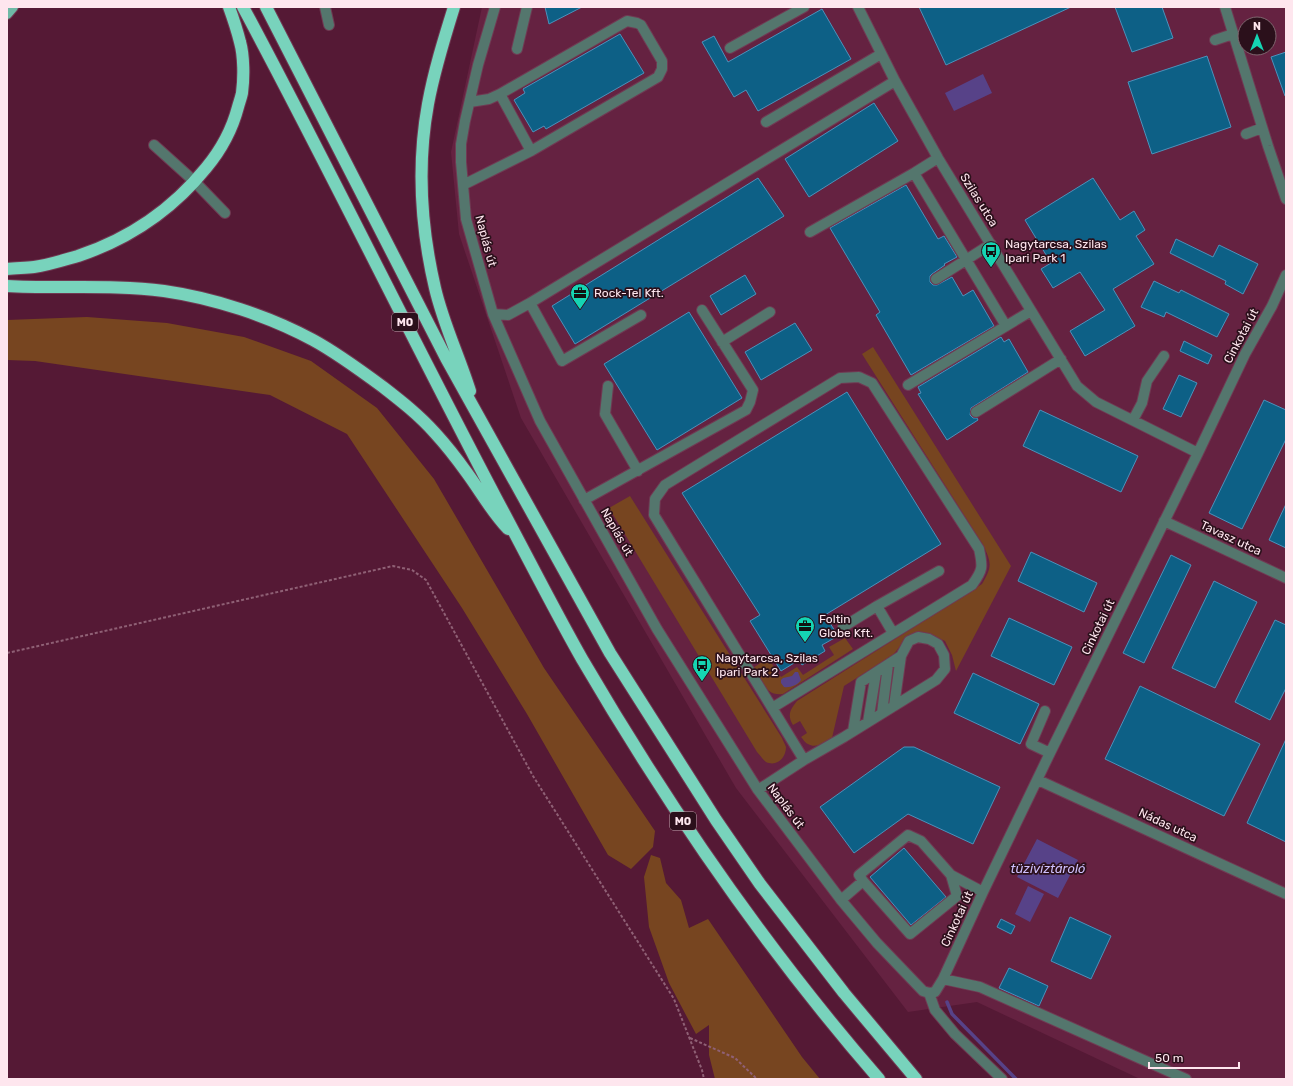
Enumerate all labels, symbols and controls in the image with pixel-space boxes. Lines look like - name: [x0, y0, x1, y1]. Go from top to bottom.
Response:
- north arrow: [1237, 16, 1277, 56]
- text: N: [1253, 20, 1261, 33]
- street label: Szilas utca: [957, 171, 1001, 229]
- street label: Naplás út: [472, 214, 500, 269]
- place label: Nagytarcsa, Szilas Ipari Park 1: [1005, 237, 1107, 265]
- bus stop icon: Nagytarcsa, Szilas Ipari Park 1: [980, 240, 1002, 268]
- office icon: Rock-Tel Kft.: [569, 282, 591, 310]
- place label: Rock-Tel Kft.: [594, 286, 664, 300]
- street label: Cinkotai út: [1221, 306, 1261, 366]
- road number: M0: [392, 313, 418, 331]
- street label: Naplás út: [598, 506, 636, 559]
- street label: Tavasz utca: [1198, 518, 1264, 558]
- street label: Cinkotai út: [1079, 597, 1118, 657]
- place label: Foltin Globe Kft.: [819, 612, 873, 640]
- office icon: Foltin Globe Kft.: [794, 615, 816, 643]
- place label: Nagytarcsa, Szilas Ipari Park 2: [716, 651, 818, 679]
- bus stop icon: Nagytarcsa, Szilas Ipari Park 2: [691, 654, 713, 682]
- street label: Naplás út: [765, 781, 808, 831]
- street label: Nádas utca: [1137, 805, 1199, 845]
- road number: M0: [670, 812, 696, 830]
- water label: tüzivíztároló: [1011, 861, 1086, 876]
- street label: Cinkotai út: [938, 889, 976, 949]
- scale bar: [1149, 1044, 1239, 1070]
- text: 50 m: [1155, 1051, 1183, 1065]

